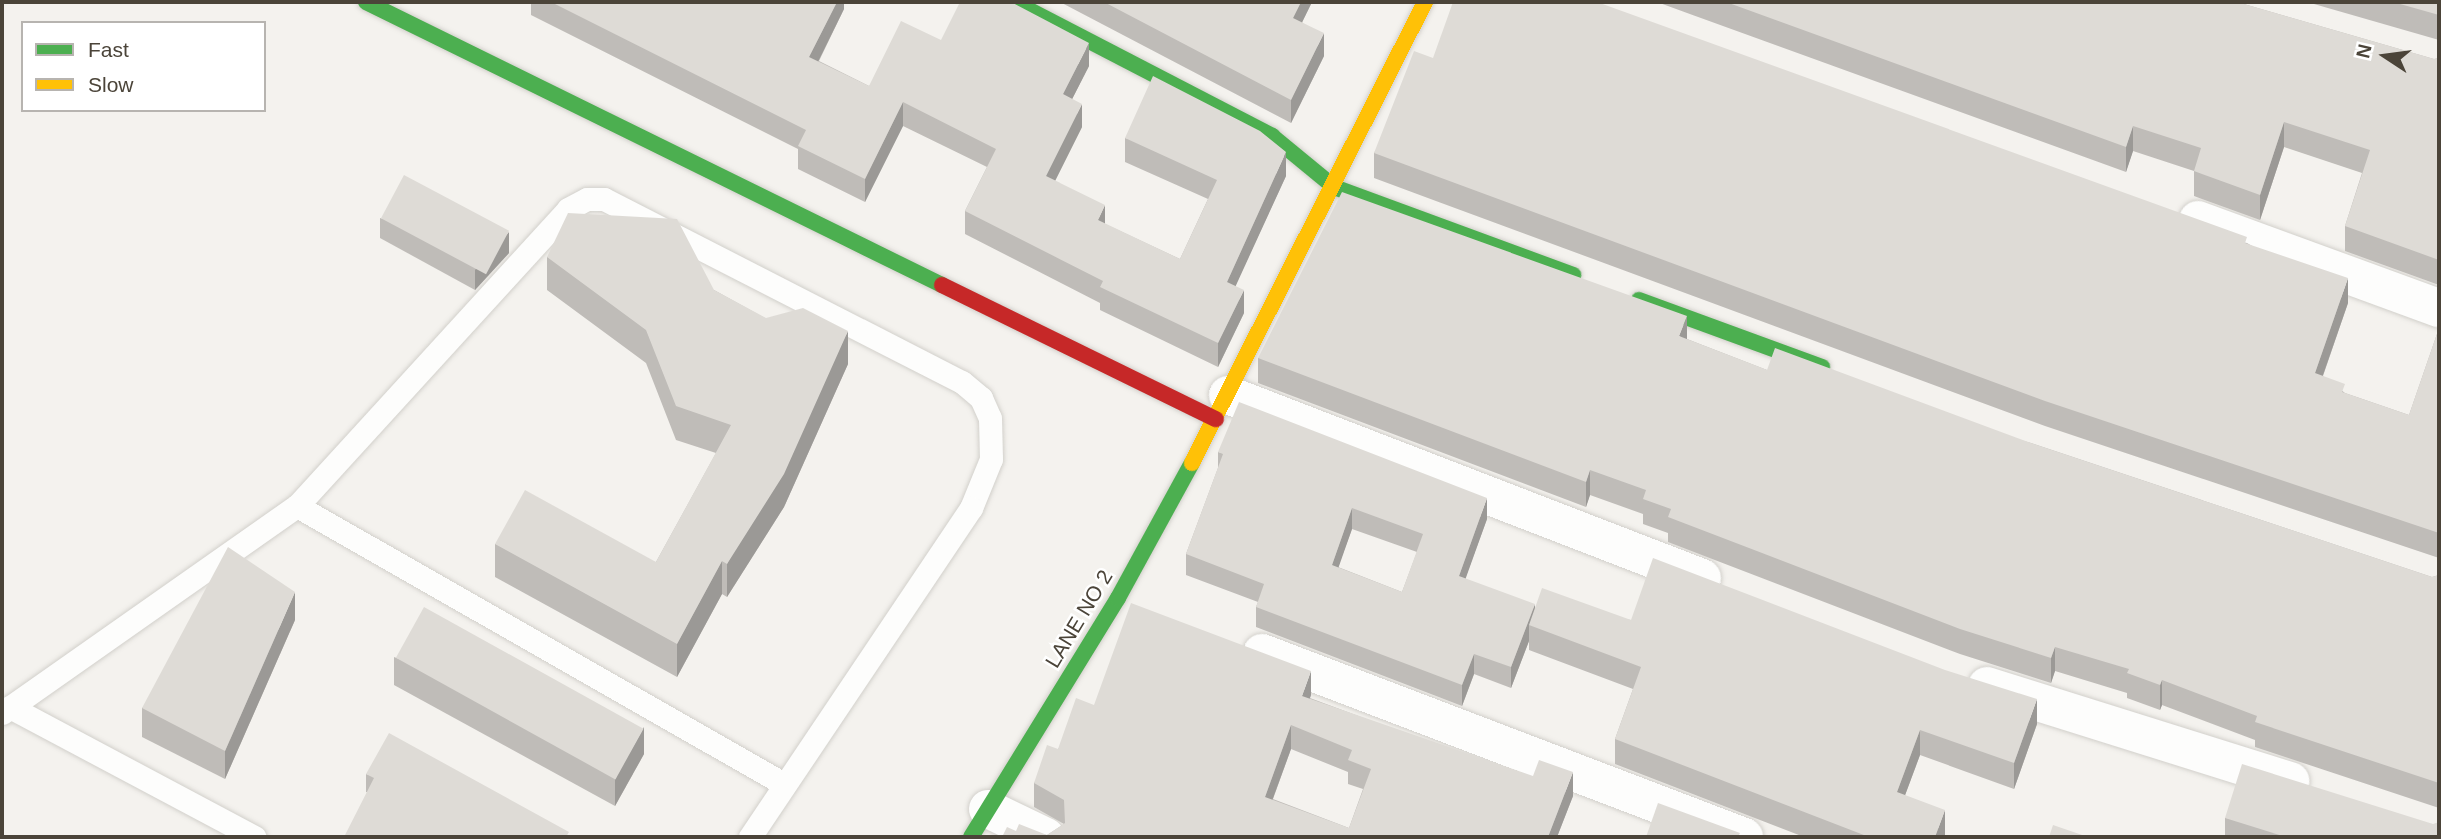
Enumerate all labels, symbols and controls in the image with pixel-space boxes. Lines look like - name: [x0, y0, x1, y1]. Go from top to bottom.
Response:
- legend: [21, 21, 266, 112]
- north arrow: [2350, 21, 2420, 91]
- text: Fast: [88, 38, 129, 61]
- text: N: [2352, 42, 2376, 60]
- text: Slow: [88, 73, 134, 96]
- street label: LANE NO 2: [1040, 565, 1118, 673]

